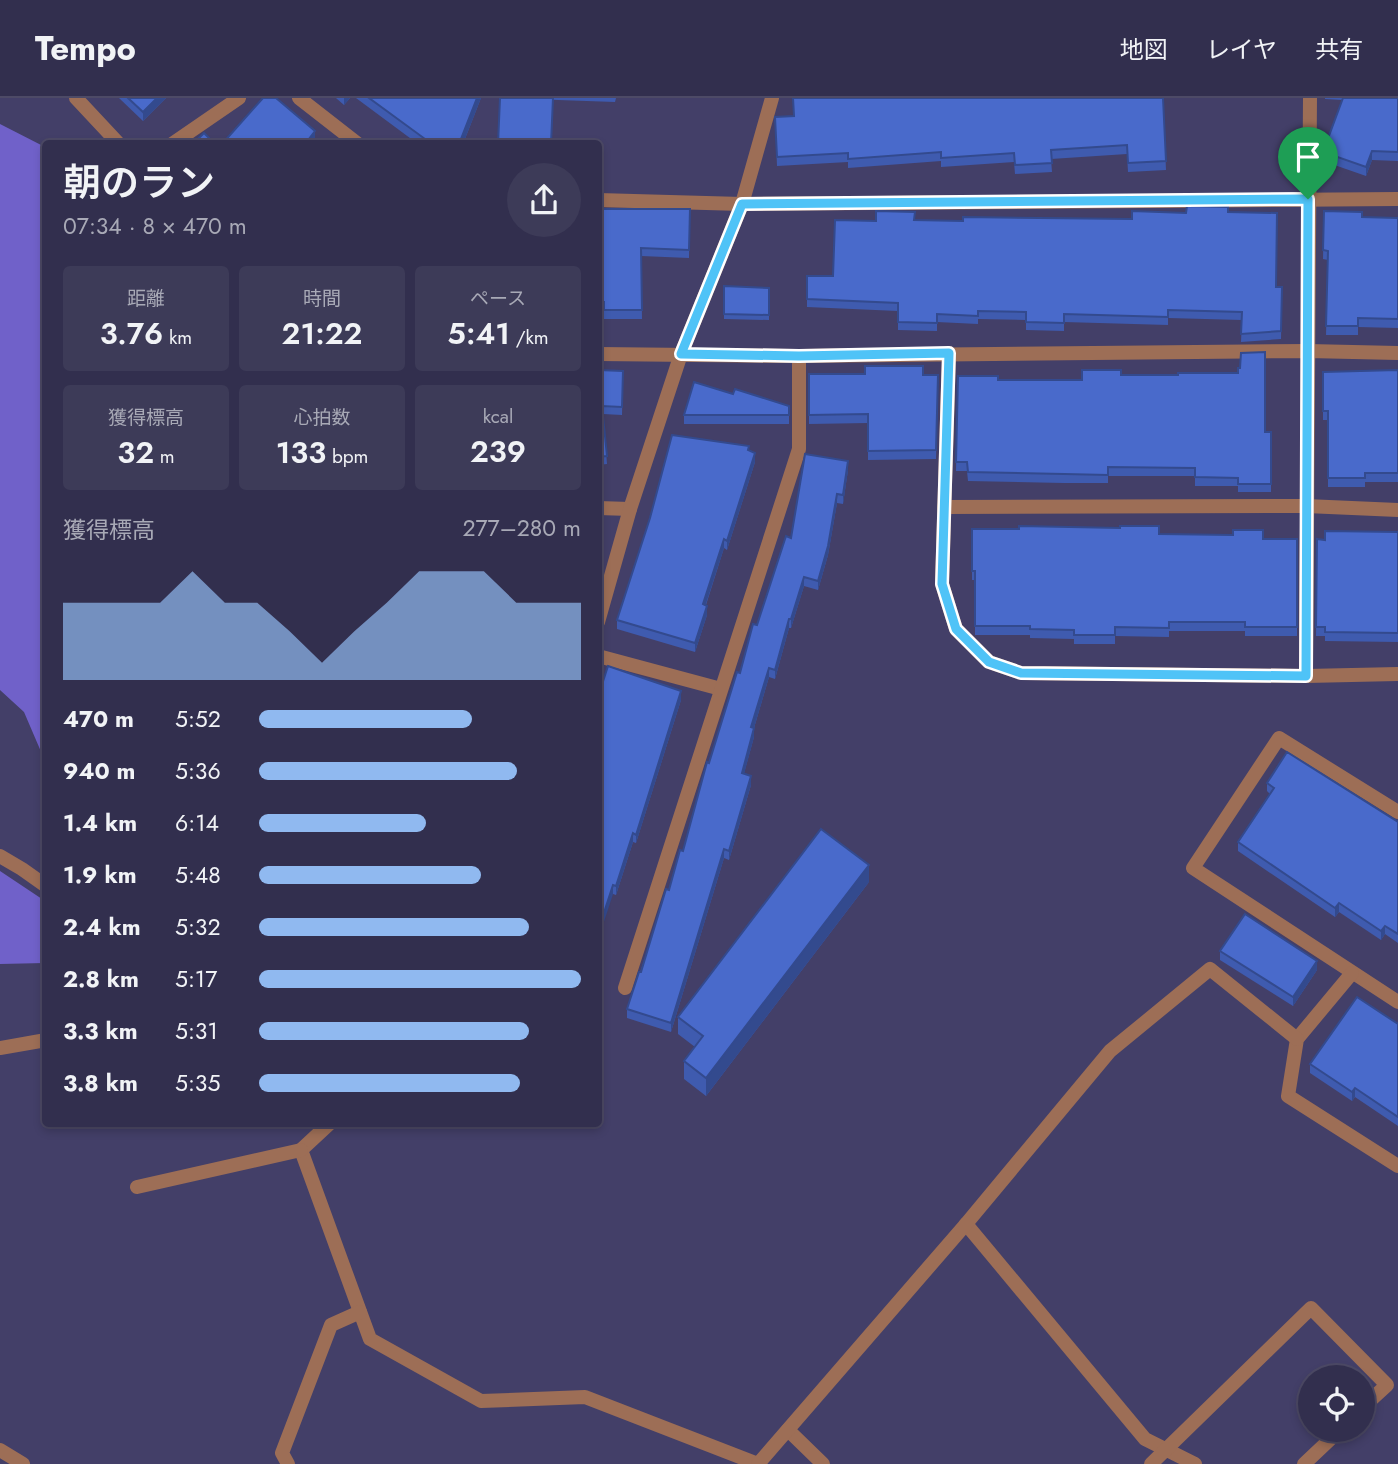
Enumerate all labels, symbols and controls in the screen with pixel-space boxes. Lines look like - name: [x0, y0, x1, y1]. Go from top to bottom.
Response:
- text: Tempo: [35, 25, 136, 72]
- text: 地図: [1120, 32, 1168, 67]
- text: レイヤ: [1206, 32, 1277, 67]
- text: 共有: [1315, 32, 1363, 67]
- pin: [1278, 127, 1338, 199]
- icon: arrive: [1289, 138, 1327, 176]
- text: 朝のラン: [63, 155, 215, 210]
- button: share: [507, 163, 581, 237]
- text: 07:34 · 8 × 470 m: [63, 209, 247, 243]
- text: 距離: [127, 285, 165, 312]
- text: 時間: [303, 285, 341, 312]
- text: ペース: [470, 285, 526, 312]
- text: 3.76: [100, 312, 163, 355]
- text: 21:22: [282, 312, 362, 355]
- text: 5:41: [447, 312, 510, 355]
- text: km: [163, 324, 192, 351]
- text: /km: [510, 324, 549, 351]
- text: kcal: [483, 403, 513, 430]
- text: 獲得標高: [108, 404, 184, 431]
- text: 心拍数: [293, 404, 351, 431]
- text: 239: [470, 430, 526, 473]
- text: 32: [117, 431, 154, 474]
- text: 133: [276, 431, 326, 474]
- text: m: [154, 443, 175, 470]
- text: bpm: [326, 443, 368, 470]
- text: 277–280 m: [462, 511, 581, 545]
- text: 獲得標高: [63, 513, 155, 547]
- text: 470 m: [63, 702, 134, 736]
- text: 5:52: [175, 702, 221, 736]
- text: 940 m: [63, 754, 135, 788]
- text: 5:36: [175, 754, 221, 788]
- text: 1.4 km: [63, 806, 137, 840]
- text: 6:14: [175, 806, 219, 840]
- text: 1.9 km: [63, 858, 137, 892]
- text: 5:48: [175, 858, 221, 892]
- text: 2.4 km: [63, 910, 141, 944]
- text: 5:32: [175, 910, 221, 944]
- text: 2.8 km: [63, 962, 139, 996]
- text: 5:17: [175, 962, 217, 996]
- text: 3.3 km: [63, 1014, 138, 1048]
- text: 5:31: [175, 1014, 218, 1048]
- text: 3.8 km: [63, 1066, 138, 1100]
- text: 5:35: [175, 1066, 220, 1100]
- map controls: [1298, 1365, 1375, 1442]
- button: locate: [1298, 1365, 1375, 1442]

